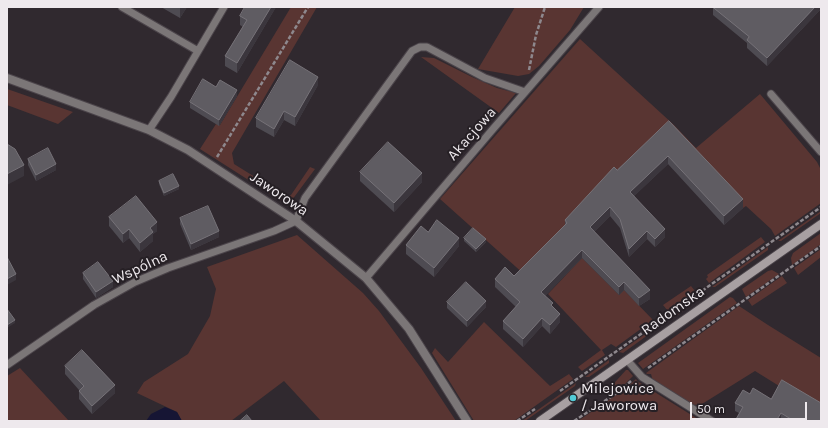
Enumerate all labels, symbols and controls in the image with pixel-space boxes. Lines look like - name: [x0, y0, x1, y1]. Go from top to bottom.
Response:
- street label: Akacjowa: [444, 104, 500, 164]
- street label: Jaworowa: [247, 168, 311, 220]
- street label: Wspólna: [109, 247, 171, 289]
- street label: Radomska: [638, 283, 708, 339]
- place label: Milejowice / Jaworowa: [581, 380, 657, 415]
- marker: Milejowice / Jaworowa: [568, 393, 578, 403]
- scale bar: [692, 394, 809, 420]
- text: 50 m: [697, 402, 725, 416]

